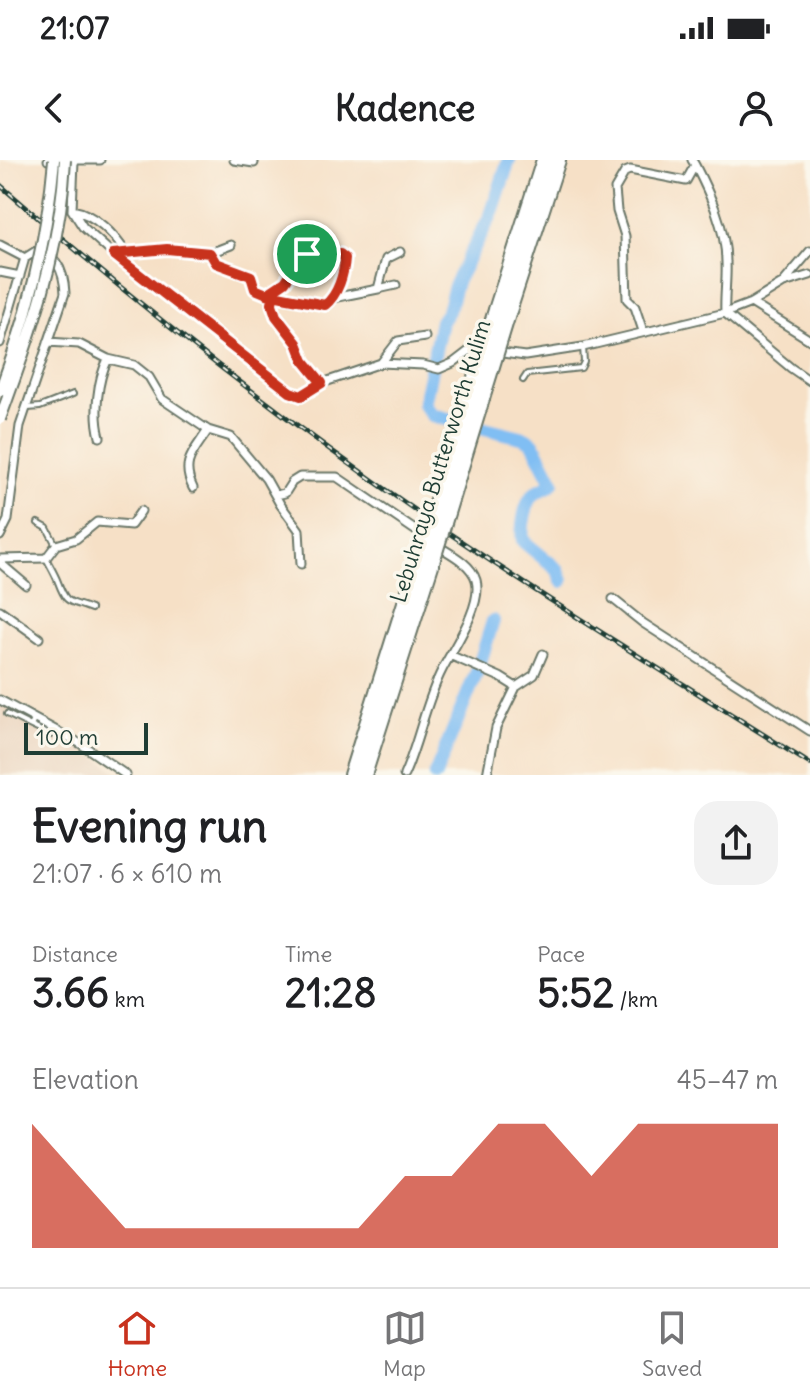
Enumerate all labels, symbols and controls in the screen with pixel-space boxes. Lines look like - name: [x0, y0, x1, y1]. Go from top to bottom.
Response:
- text: 21:07: [40, 9, 109, 47]
- icon: back: [32, 86, 76, 130]
- text: Kadence: [335, 86, 475, 131]
- icon: person: [734, 86, 778, 130]
- pin: [273, 220, 341, 288]
- icon: arrive: [285, 232, 329, 276]
- street label: Lebuhraya Butterworth Kulim: [384, 316, 496, 606]
- scale bar: [24, 719, 148, 755]
- text: 100 m: [36, 723, 98, 751]
- text: Evening run: [32, 799, 267, 854]
- button: share: [694, 801, 778, 885]
- text: 21:07 · 6 × 610 m: [32, 857, 222, 890]
- text: Distance: [32, 940, 118, 968]
- text: Time: [285, 940, 332, 968]
- text: Pace: [537, 940, 585, 968]
- text: 3.66: [32, 968, 109, 1018]
- text: 21:28: [285, 968, 376, 1018]
- text: 5:52: [537, 968, 614, 1018]
- text: km: [109, 985, 145, 1013]
- text: /km: [614, 985, 658, 1013]
- text: Elevation: [32, 1063, 139, 1096]
- text: 45–47 m: [677, 1063, 778, 1096]
- tab: Home: [108, 1306, 167, 1382]
- tab: Map: [383, 1306, 427, 1382]
- tab: Saved: [642, 1306, 702, 1382]

